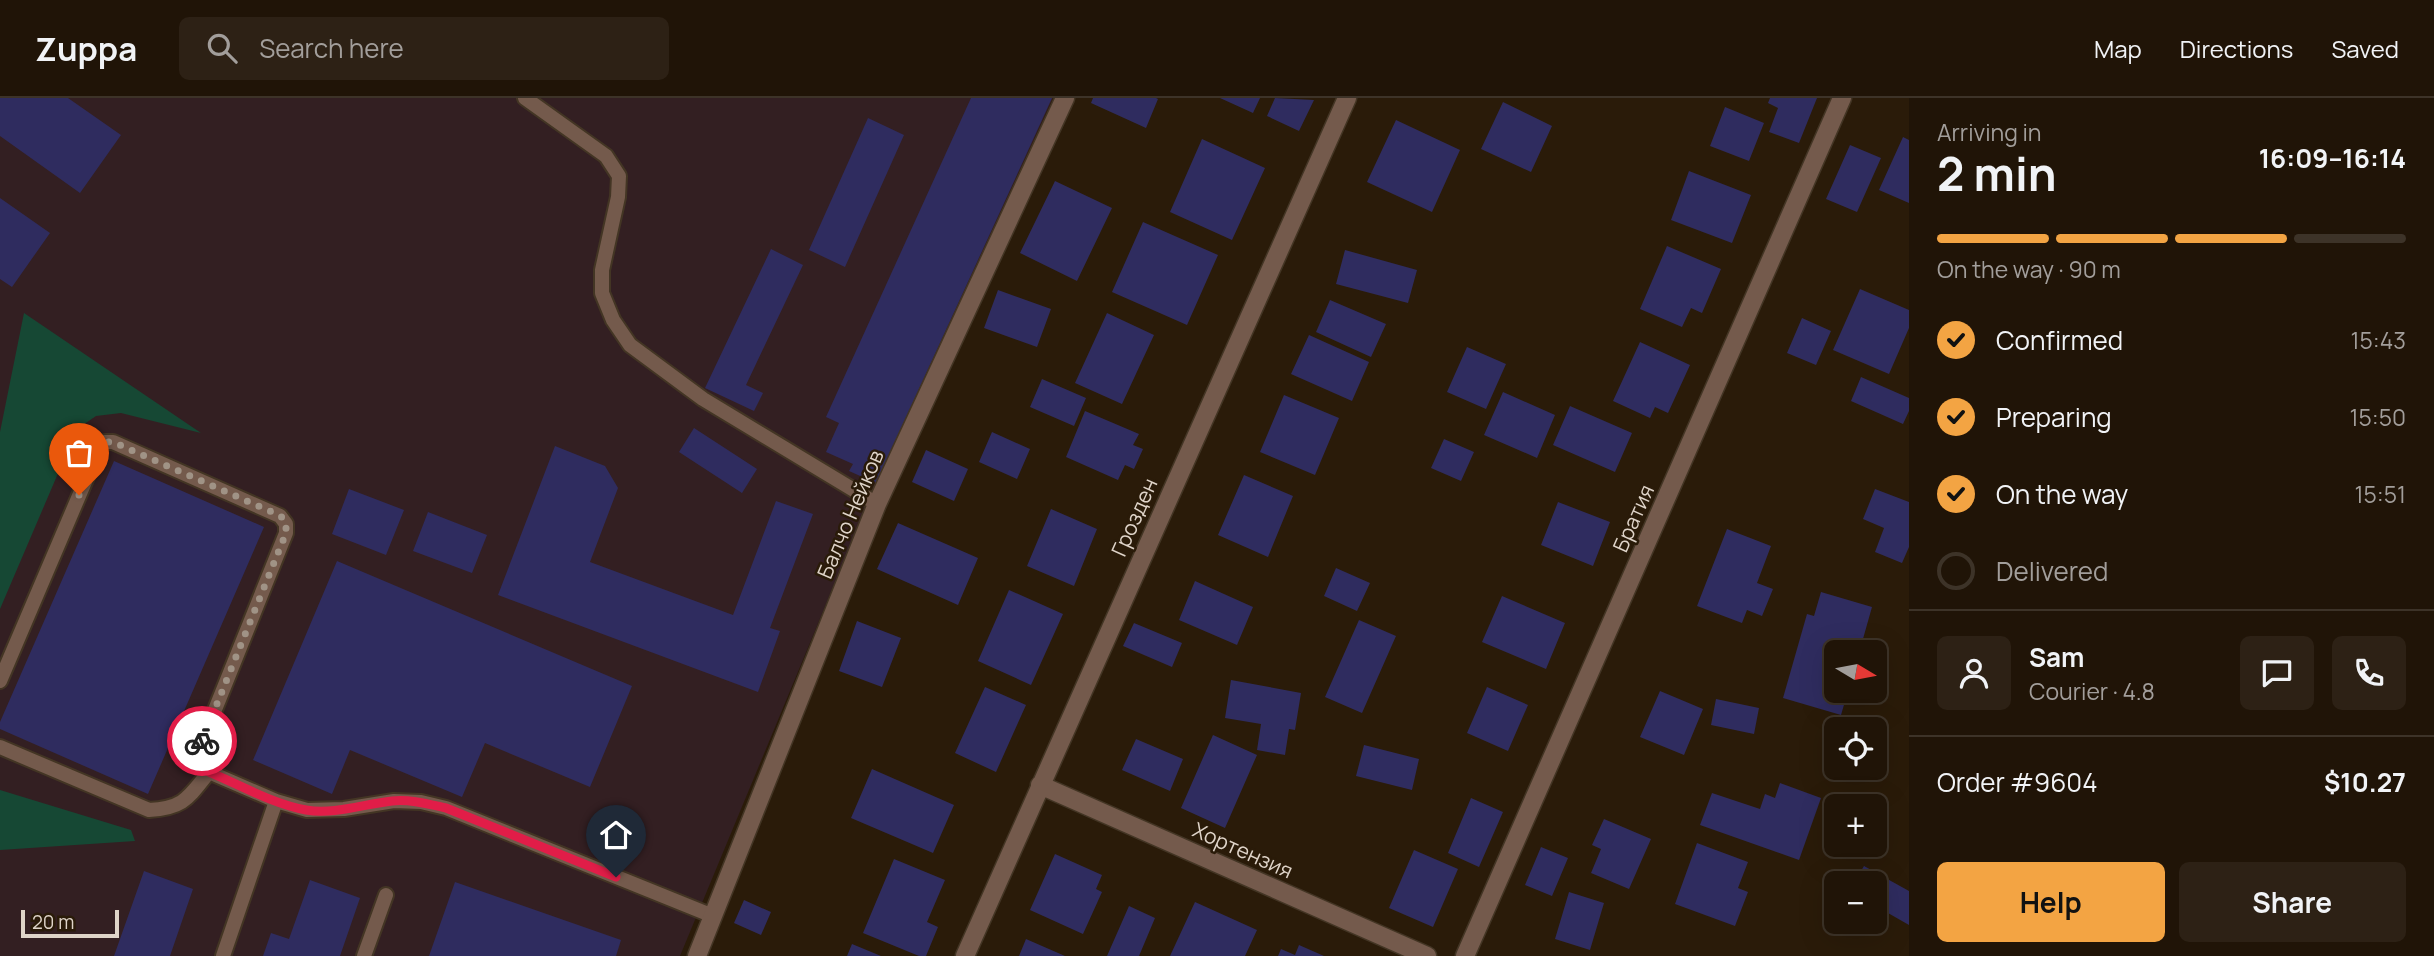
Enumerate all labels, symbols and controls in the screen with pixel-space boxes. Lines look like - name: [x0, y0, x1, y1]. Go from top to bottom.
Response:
- search box: [179, 17, 669, 80]
- text: Zuppa: [35, 26, 137, 71]
- icon: search: [203, 29, 241, 67]
- text: Search here: [259, 30, 404, 66]
- text: Map: [2094, 32, 2142, 65]
- text: Directions: [2180, 32, 2293, 65]
- text: Saved: [2331, 32, 2399, 65]
- text: Arriving in: [1937, 116, 2042, 148]
- text: 16:09–16:14: [2259, 140, 2406, 176]
- text: 2 min: [1937, 142, 2057, 205]
- text: On the way · 90 m: [1937, 253, 2121, 285]
- icon: check: [1937, 321, 1975, 359]
- text: Confirmed: [1996, 322, 2123, 358]
- text: 15:43: [2351, 324, 2406, 356]
- icon: check: [1937, 398, 1975, 436]
- text: Preparing: [1996, 399, 2112, 435]
- text: 15:50: [2350, 401, 2406, 433]
- pin: [49, 423, 109, 495]
- icon: bag: [60, 434, 98, 472]
- street label: Балчо Нейков: [810, 445, 890, 583]
- street label: Грозден: [1104, 474, 1164, 560]
- icon: check: [1937, 475, 1975, 513]
- text: On the way: [1996, 476, 2128, 512]
- text: 15:51: [2355, 478, 2406, 510]
- street label: Братия: [1606, 480, 1660, 556]
- text: Delivered: [1996, 553, 2108, 589]
- button: person: [1937, 636, 2011, 710]
- button: chat: [2240, 636, 2314, 710]
- button: phone: [2332, 636, 2406, 710]
- text: Sam: [2029, 639, 2084, 675]
- north arrow: [1824, 640, 1886, 704]
- map controls: [1824, 640, 1887, 934]
- text: Courier · 4.8: [2029, 675, 2155, 707]
- courier: [167, 706, 237, 776]
- button: locate: [1824, 717, 1887, 780]
- icon: bike: [183, 722, 221, 760]
- text: Order #9604: [1937, 764, 2098, 800]
- text: $10.27: [2324, 764, 2406, 800]
- button: +: [1824, 794, 1887, 857]
- pin: [586, 805, 646, 877]
- icon: home: [597, 816, 635, 854]
- street label: Хортензия: [1189, 816, 1297, 884]
- button: Help: [1937, 862, 2165, 942]
- button: Share: [2179, 862, 2406, 942]
- button: −: [1824, 871, 1887, 934]
- scale bar: [21, 907, 119, 939]
- text: 20 m: [32, 909, 74, 935]

